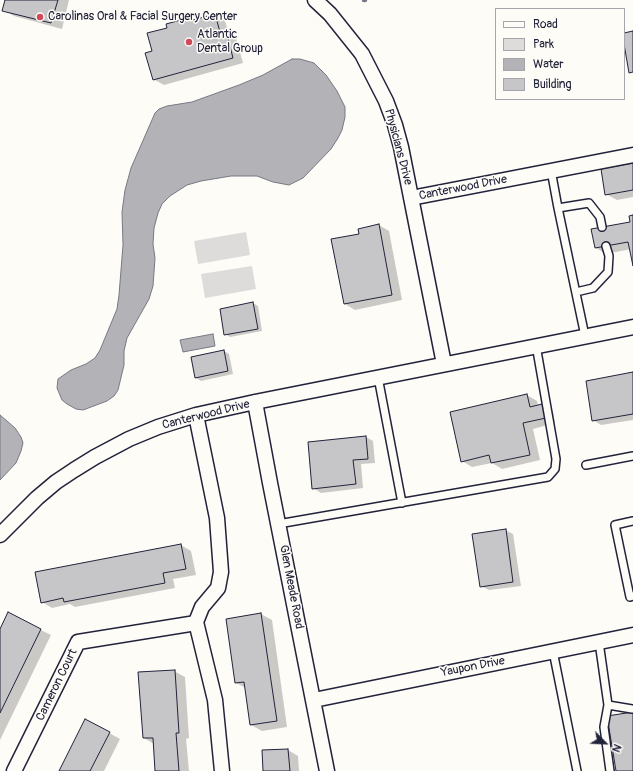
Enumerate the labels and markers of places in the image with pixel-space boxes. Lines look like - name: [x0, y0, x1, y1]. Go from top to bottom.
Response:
- place label: Carolinas Oral & Facial Surgery Center: [48, 10, 237, 24]
- marker: Carolinas Oral & Facial Surgery Center: [35, 12, 45, 22]
- place label: Atlantic Dental Group: [197, 28, 263, 56]
- marker: Atlantic Dental Group: [184, 37, 194, 47]

